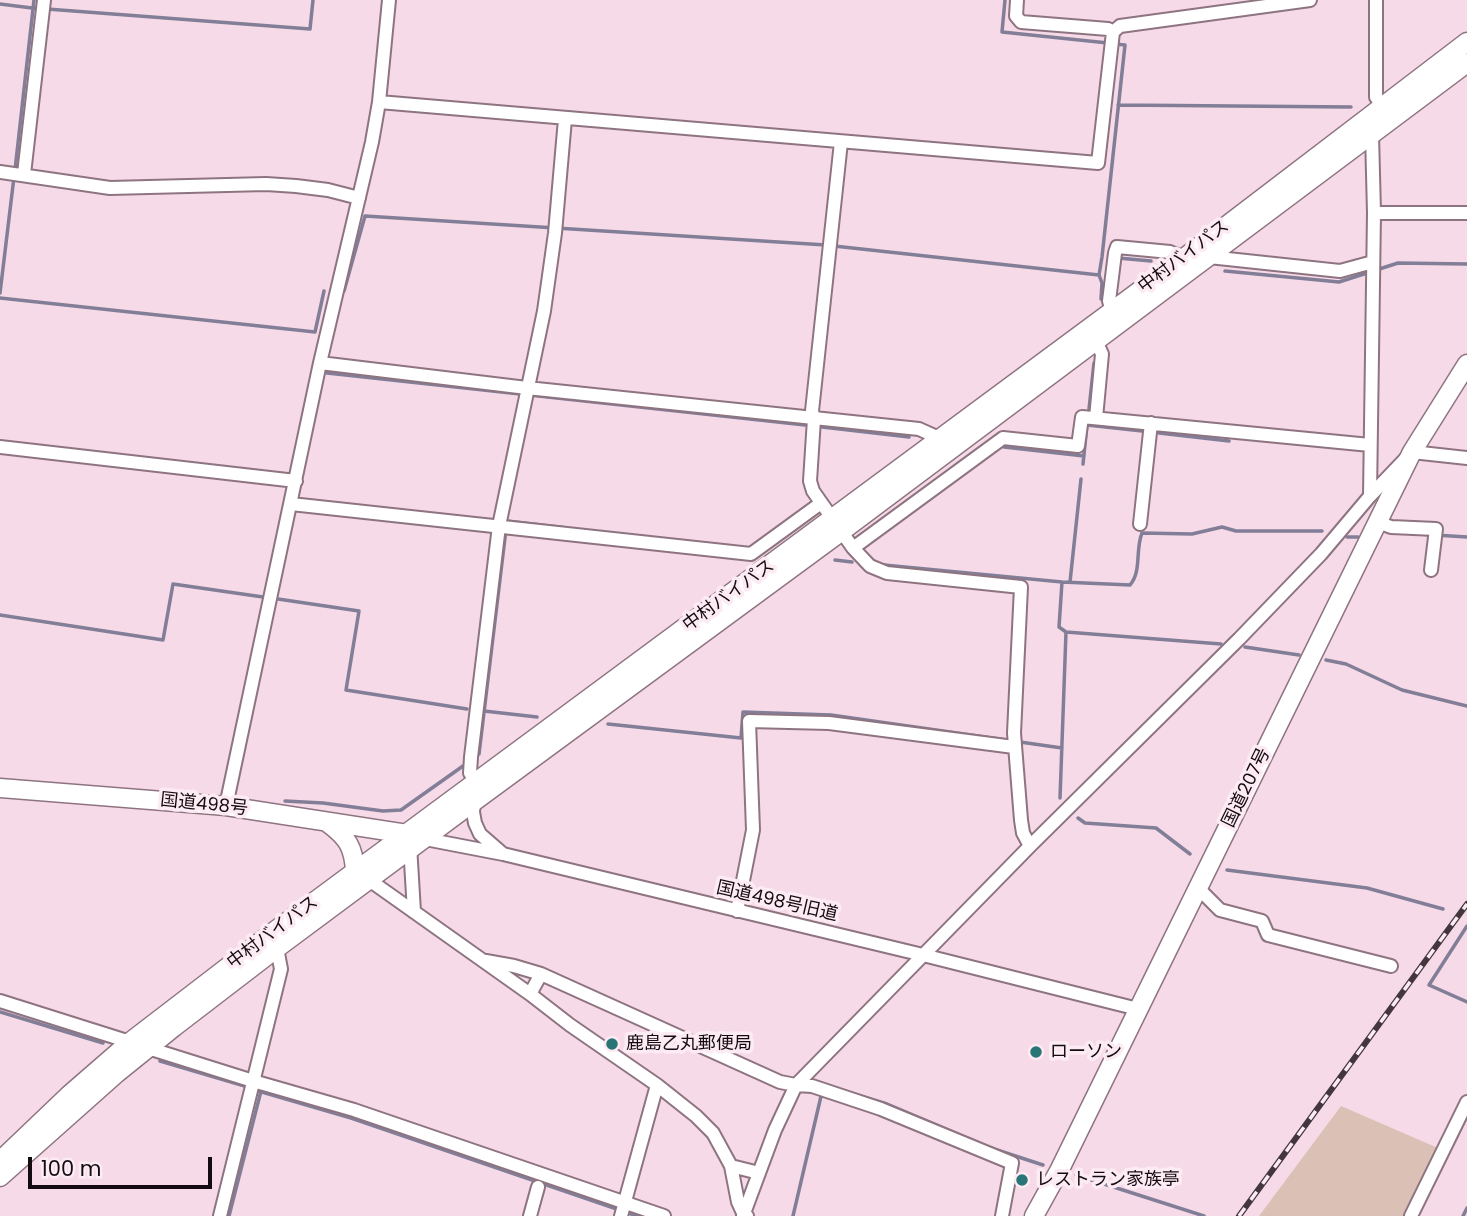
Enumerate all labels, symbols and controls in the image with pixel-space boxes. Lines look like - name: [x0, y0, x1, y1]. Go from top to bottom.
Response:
- street label: 中村バイパス: [1134, 216, 1234, 298]
- street label: 中村バイパス: [679, 556, 779, 636]
- street label: 国道207号: [1219, 745, 1275, 831]
- street label: 国道498号: [159, 790, 249, 820]
- street label: 国道498号旧道: [714, 878, 840, 926]
- street label: 中村バイパス: [223, 892, 323, 974]
- place label: 鹿島乙丸郵便局: [626, 1033, 752, 1055]
- marker: 鹿島乙丸郵便局: [604, 1036, 620, 1052]
- place label: ローソン: [1050, 1041, 1122, 1063]
- marker: ローソン: [1028, 1044, 1044, 1060]
- scale bar: [32, 1142, 215, 1186]
- text: 100 m: [41, 1154, 101, 1183]
- place label: レストラン家族亭: [1036, 1169, 1180, 1191]
- marker: レストラン家族亭: [1014, 1172, 1030, 1188]

